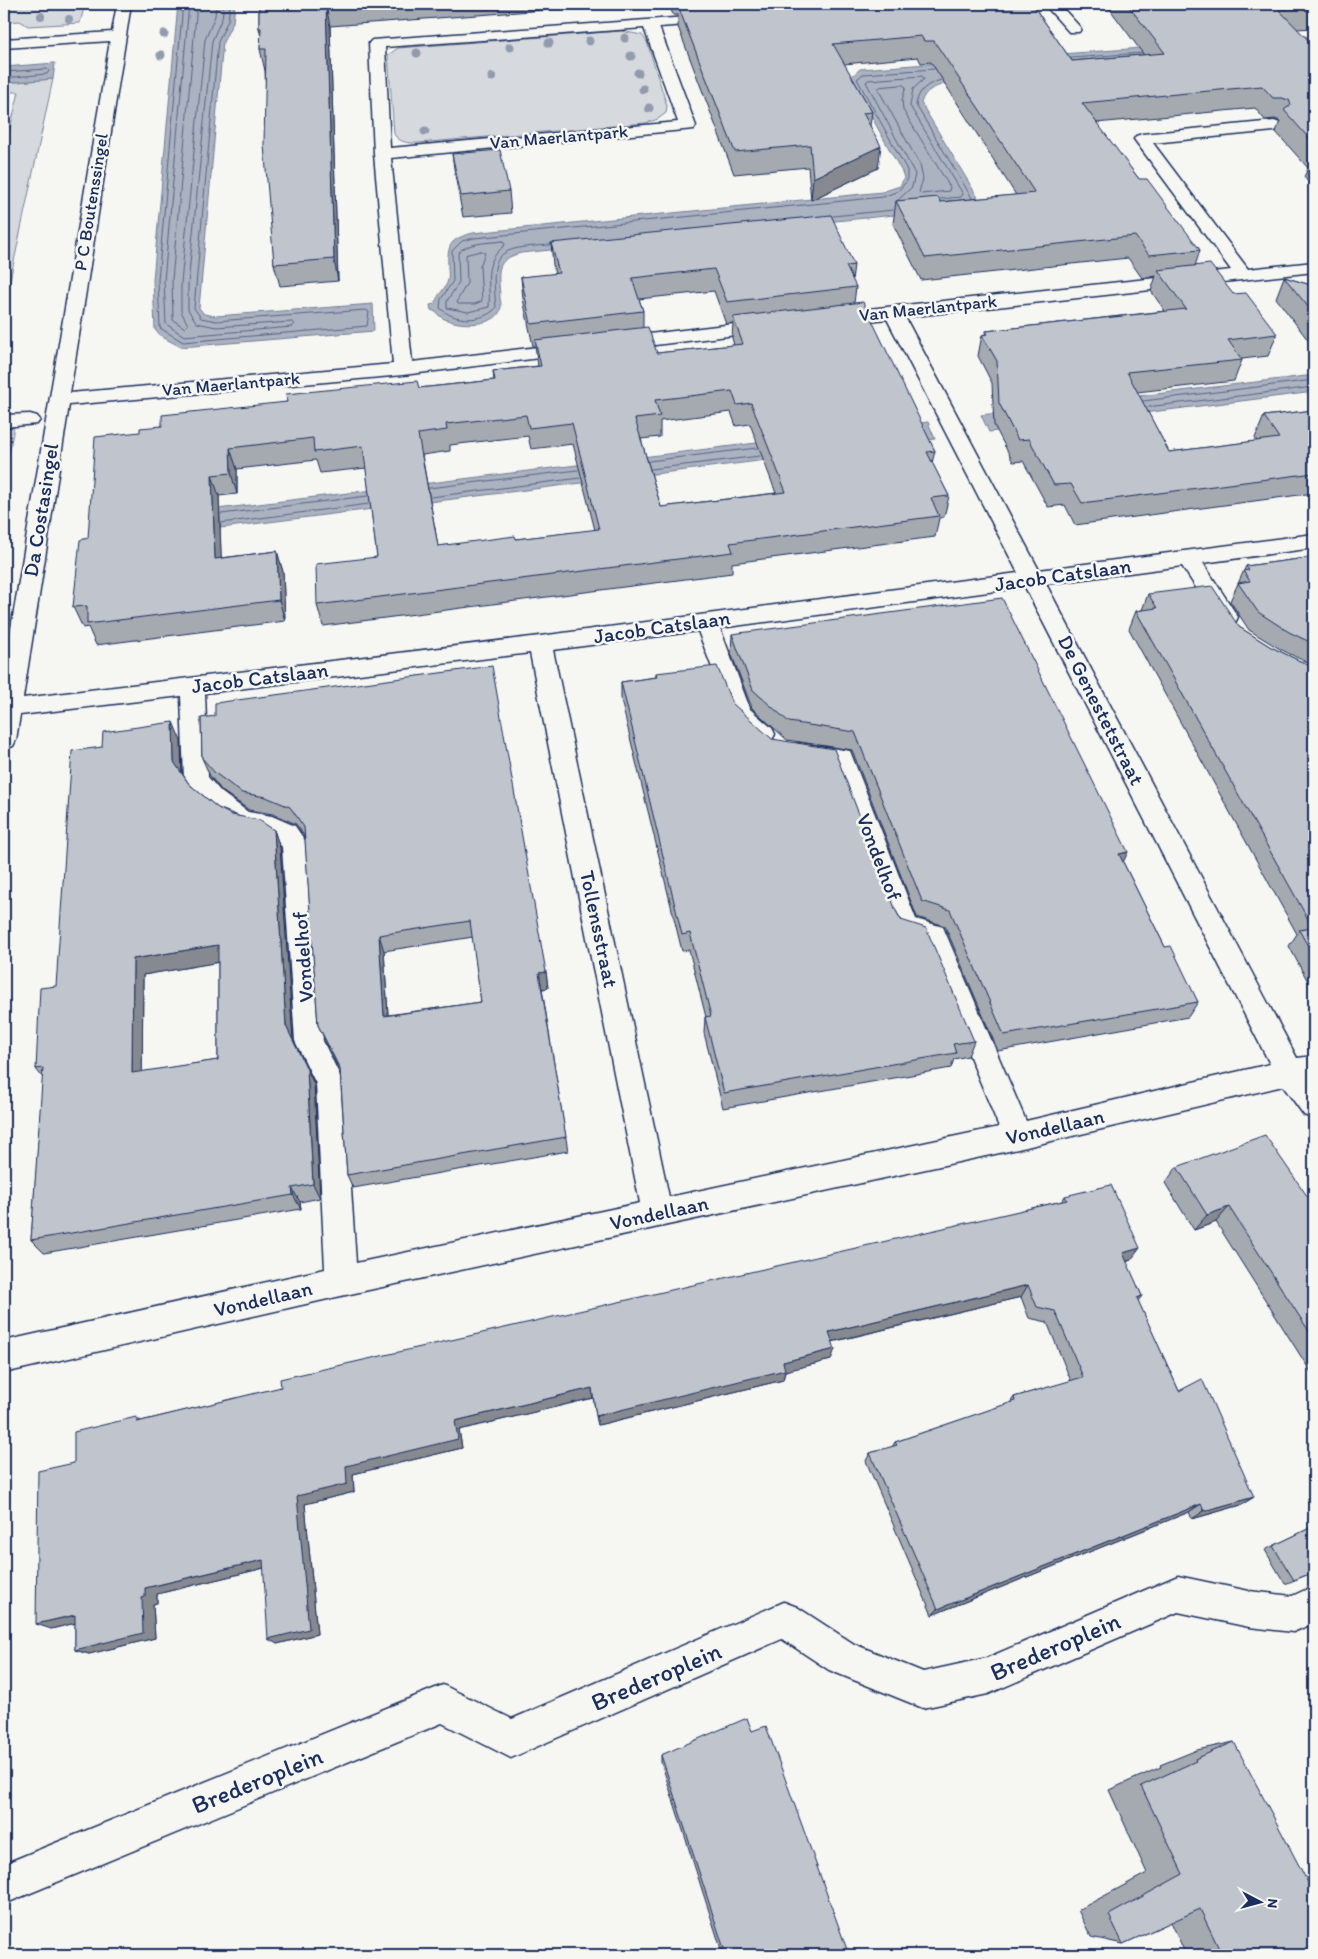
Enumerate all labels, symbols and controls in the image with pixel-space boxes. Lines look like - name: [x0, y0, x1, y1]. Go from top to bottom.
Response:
- street label: Van Maerlantpark: [489, 120, 629, 154]
- street label: P C Boutenssingel: [69, 132, 113, 272]
- street label: Van Maerlantpark: [858, 290, 998, 326]
- street label: Van Maerlantpark: [161, 367, 301, 401]
- street label: Da Costasingel: [18, 441, 63, 579]
- street label: Jacob Catslaan: [993, 553, 1133, 596]
- street label: Jacob Catslaan: [592, 605, 732, 648]
- street label: De Genestetstraat: [1053, 631, 1150, 789]
- street label: Jacob Catslaan: [190, 657, 330, 698]
- street label: Vondelhof: [851, 810, 907, 904]
- street label: Tollensstraat: [575, 868, 624, 990]
- street label: Vondelhof: [287, 911, 318, 1003]
- street label: Vondellaan: [1003, 1103, 1107, 1150]
- street label: Vondellaan: [607, 1190, 711, 1235]
- street label: Vondellaan: [211, 1275, 315, 1322]
- street label: Brederoplein: [985, 1605, 1125, 1687]
- street label: Brederoplein: [586, 1635, 726, 1717]
- street label: Brederoplein: [187, 1740, 327, 1820]
- north arrow: [1236, 1876, 1286, 1926]
- text: N: [1263, 1898, 1281, 1909]

